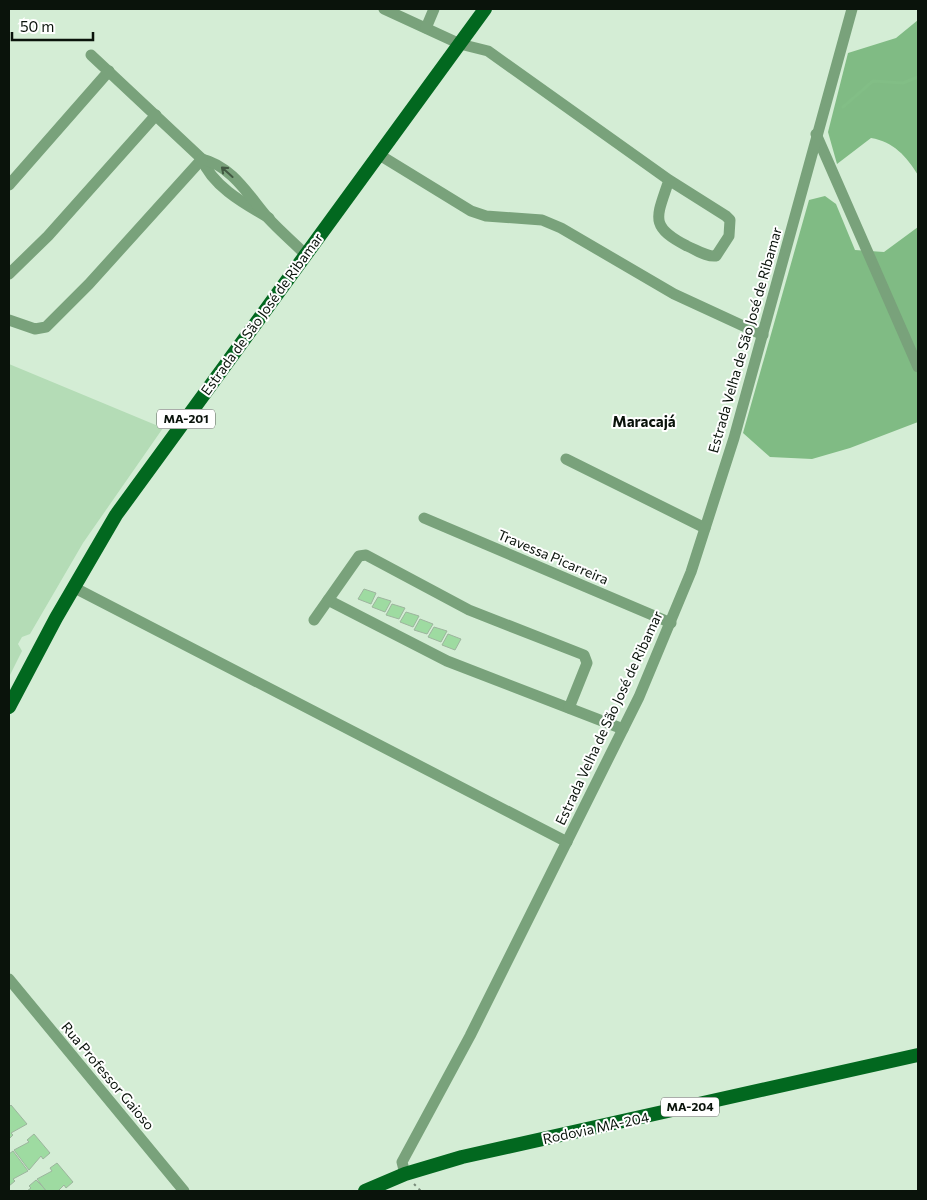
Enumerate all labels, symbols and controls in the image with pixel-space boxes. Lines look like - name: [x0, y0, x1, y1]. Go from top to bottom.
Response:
- scale bar: [12, 10, 94, 42]
- text: 50 m: [20, 17, 54, 35]
- one-way arrow: [220, 166, 233, 178]
- street label: Estrada Velha de São José de Ribamar: [704, 225, 785, 455]
- street label: Estrada de São José de Ribamar: [197, 229, 326, 398]
- road number: MA-201: [157, 409, 215, 428]
- district label: Maracajá: [612, 412, 676, 430]
- street label: Travessa Picarreira: [495, 526, 611, 588]
- street label: Estrada Velha de São José de Ribamar: [551, 608, 666, 827]
- street label: Rua Professor Gaioso: [58, 1018, 158, 1133]
- road number: MA-204: [661, 1098, 719, 1116]
- street label: Rodovia MA-204: [541, 1108, 651, 1147]

